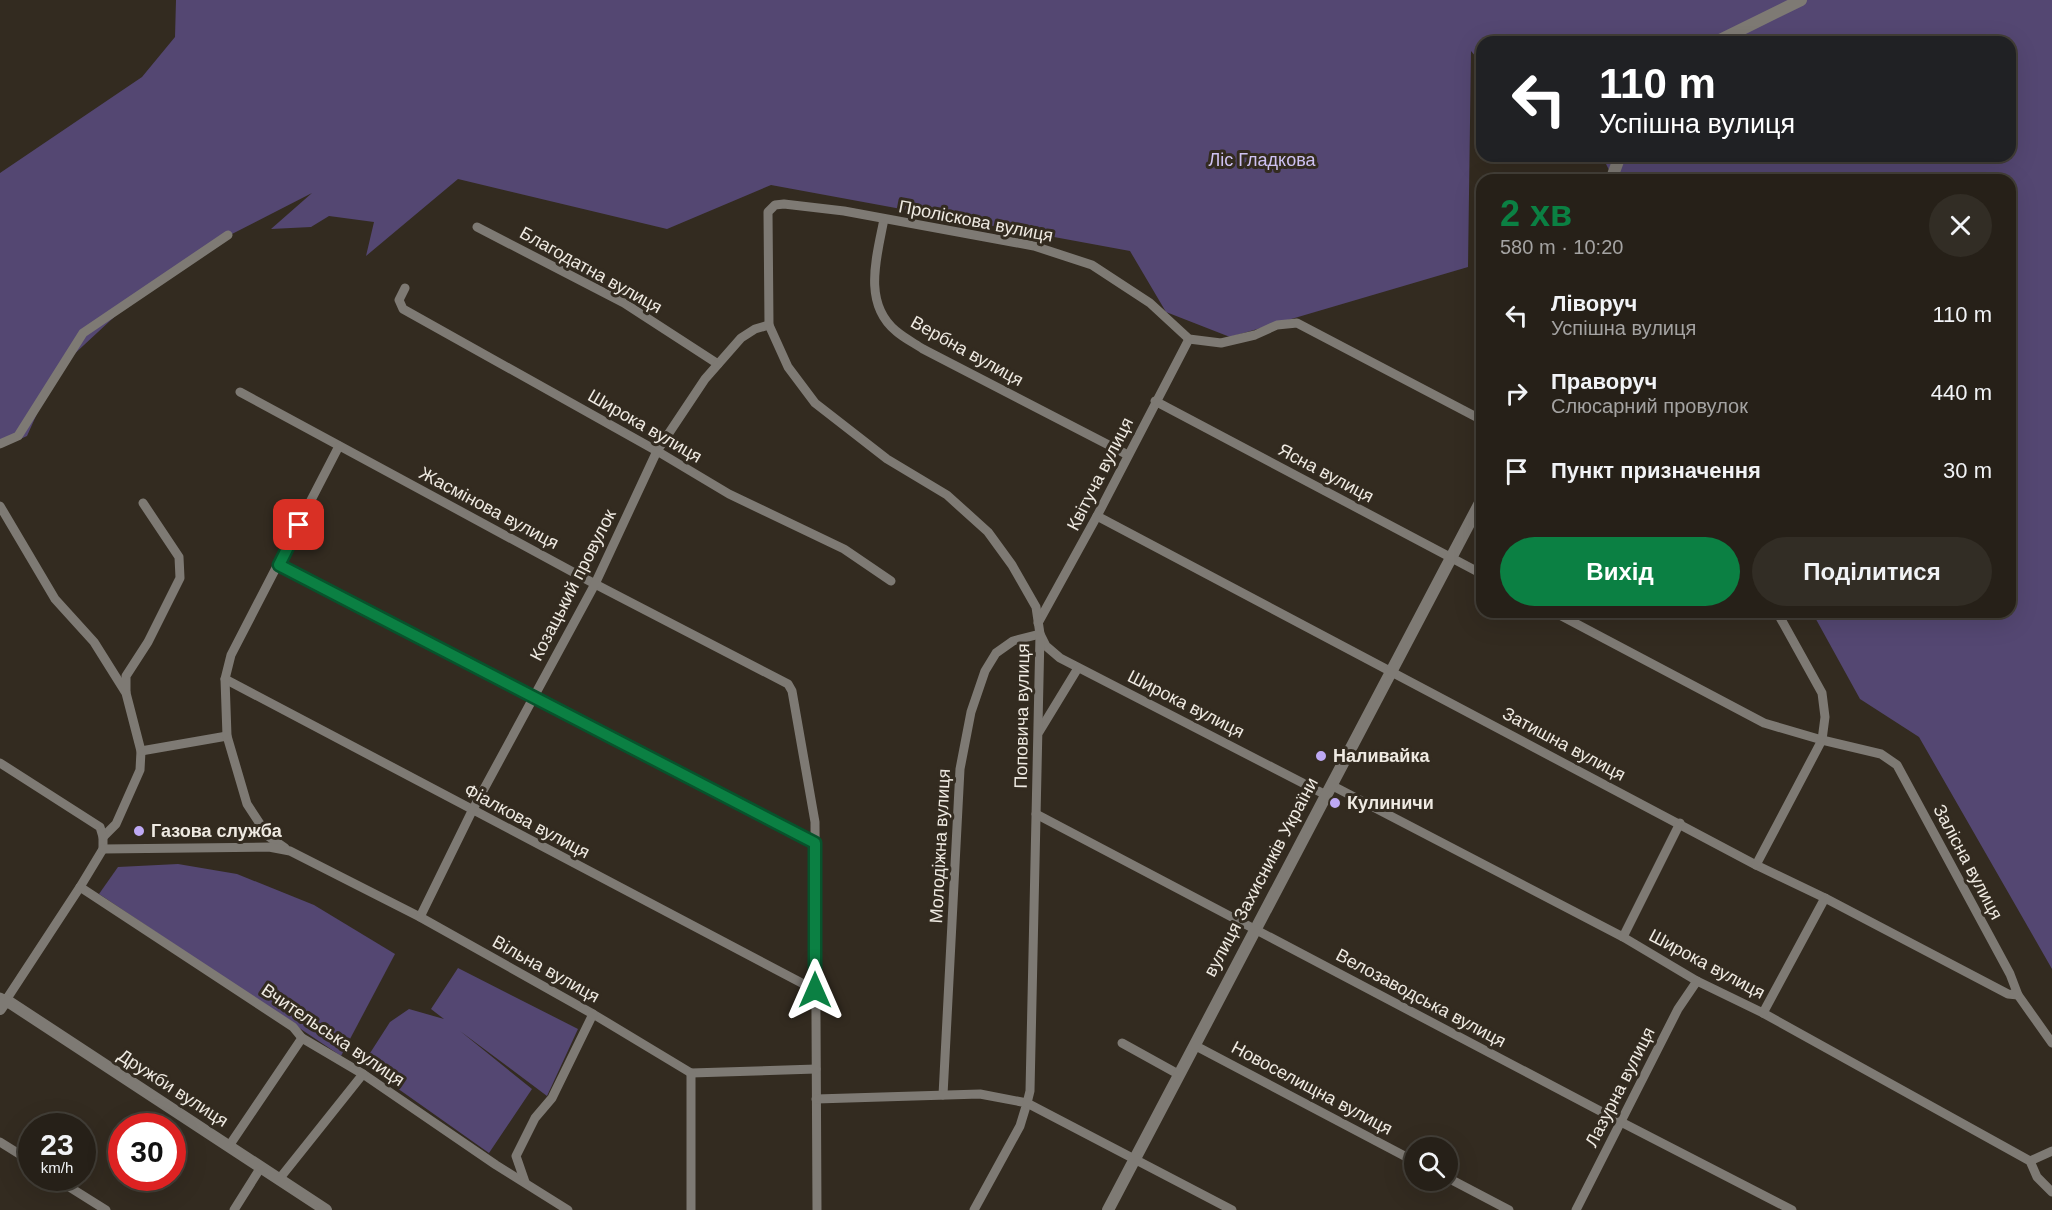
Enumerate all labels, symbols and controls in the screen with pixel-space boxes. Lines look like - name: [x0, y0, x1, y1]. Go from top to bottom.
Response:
- icon: left: [1500, 60, 1578, 138]
- text: 110 m: [1599, 60, 1716, 107]
- text: Успішна вулиця: [1599, 109, 1795, 139]
- park label: Ліс Гладкова: [1208, 150, 1316, 170]
- text: 2 хв: [1500, 193, 1572, 234]
- button: close: [1929, 194, 1992, 257]
- street label: Проліскова вулиця: [897, 196, 1055, 246]
- street label: Благодатна вулиця: [516, 223, 666, 317]
- text: 580 m · 10:20: [1500, 236, 1623, 258]
- text: Ліворуч: [1551, 291, 1637, 316]
- icon: left: [1500, 299, 1533, 332]
- text: 110 m: [1932, 302, 1992, 327]
- street label: Вербна вулиця: [907, 312, 1027, 390]
- text: Успішна вулиця: [1551, 317, 1696, 339]
- text: Праворуч: [1551, 369, 1657, 394]
- icon: right: [1500, 377, 1533, 410]
- text: 440 m: [1931, 380, 1992, 405]
- street label: Широка вулиця: [584, 385, 706, 467]
- text: Слюсарний провулок: [1551, 395, 1748, 417]
- street label: Квітуча вулиця: [1063, 414, 1137, 534]
- street label: Ясна вулиця: [1275, 439, 1377, 507]
- icon: arrive: [1500, 455, 1533, 488]
- text: Пункт призначення: [1551, 458, 1761, 483]
- text: 30 m: [1943, 458, 1992, 483]
- street label: Жасмінова вулиця: [416, 463, 562, 553]
- pin: [273, 499, 324, 550]
- street label: Козацький провулок: [526, 506, 620, 664]
- icon: arrive: [282, 508, 315, 541]
- button: Вихід: [1500, 537, 1740, 606]
- button: Поділитися: [1752, 537, 1992, 606]
- street label: Поповича вулиця: [1011, 643, 1033, 789]
- street label: Широка вулиця: [1124, 666, 1248, 742]
- street label: Затишна вулиця: [1499, 703, 1629, 785]
- place label: Наливайка: [1333, 746, 1430, 766]
- marker: Наливайка: [1314, 749, 1328, 763]
- street label: Молодіжна вулиця: [926, 768, 954, 924]
- street label: вулиця Захисників України: [1200, 774, 1322, 980]
- street label: Фіалкова вулиця: [461, 780, 593, 862]
- place label: Кулиничи: [1347, 793, 1434, 813]
- marker: Кулиничи: [1328, 796, 1342, 810]
- street label: Залісна вулиця: [1929, 801, 2007, 923]
- place label: Газова служба: [151, 821, 283, 841]
- marker: Газова служба: [132, 824, 146, 838]
- street label: Широка вулиця: [1646, 925, 1768, 1003]
- street label: Вільна вулиця: [489, 931, 603, 1007]
- street label: Велозаводська вулиця: [1333, 945, 1509, 1051]
- position arrow: [783, 958, 847, 1022]
- street label: Вчительська вулиця: [258, 980, 408, 1090]
- street label: Лазурна вулиця: [1581, 1024, 1659, 1150]
- street label: Новоселищна вулиця: [1228, 1037, 1396, 1139]
- street label: Дружби вулиця: [114, 1045, 232, 1131]
- speed limit sign: 30: [108, 1113, 186, 1191]
- text: 23: [40, 1128, 74, 1161]
- map controls: [1404, 1137, 1458, 1191]
- button: search: [1404, 1137, 1458, 1191]
- text: km/h: [41, 1159, 73, 1176]

